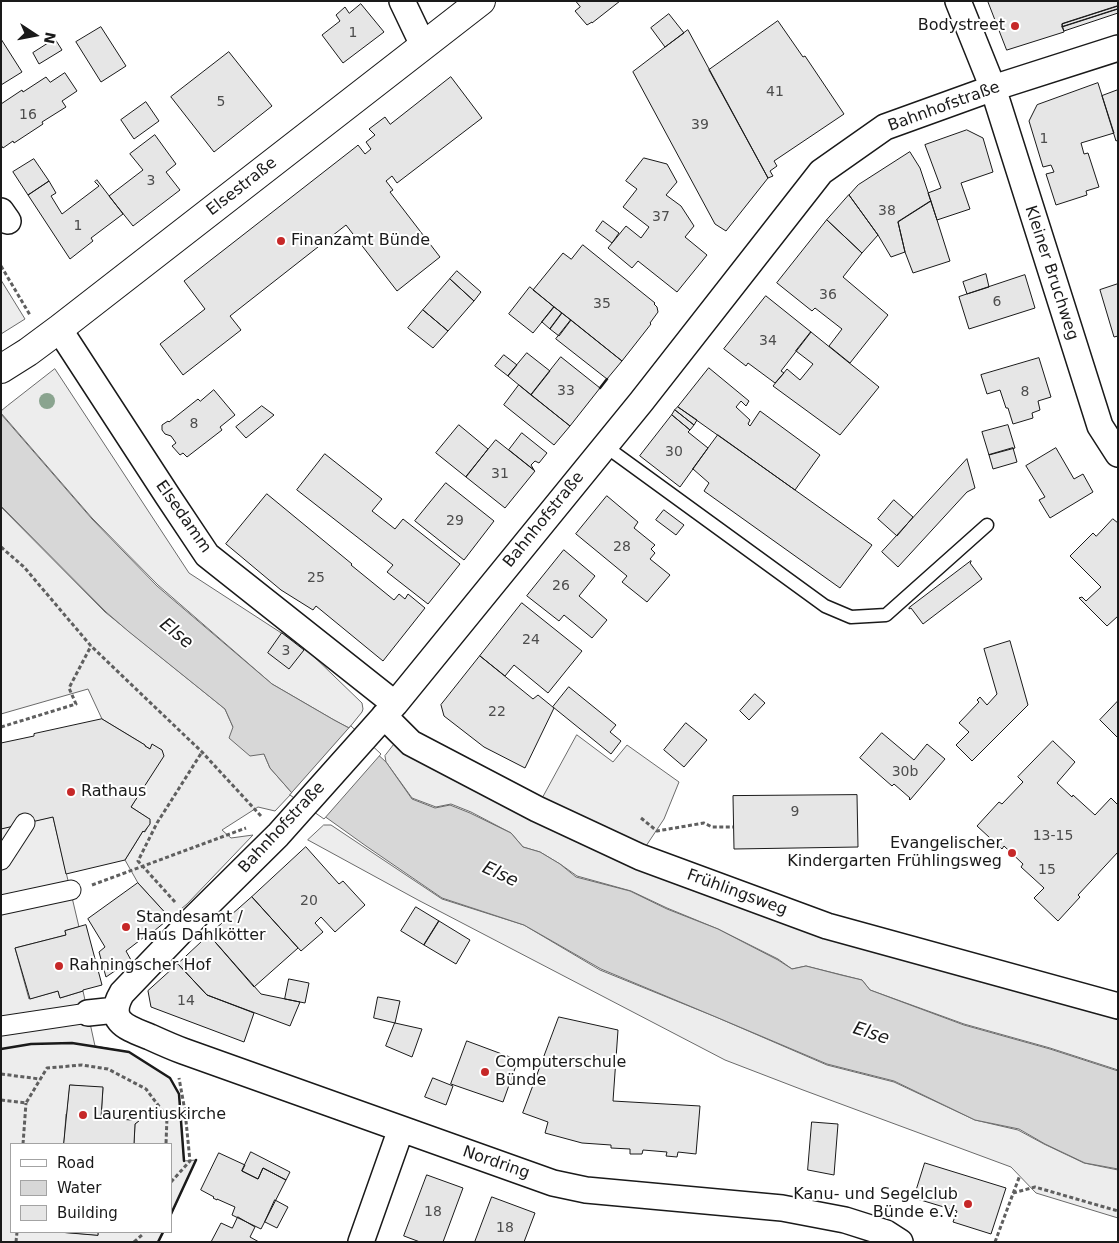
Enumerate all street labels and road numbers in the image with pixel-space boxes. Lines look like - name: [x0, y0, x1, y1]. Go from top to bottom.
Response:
- street label: Bahnhofstraße: [885, 78, 1003, 136]
- street label: Elsestraße: [203, 154, 281, 220]
- street label: Kleiner Bruchweg: [1020, 203, 1082, 343]
- street label: Bahnhofstraße: [500, 468, 588, 572]
- street label: Elsedamm: [151, 477, 215, 557]
- street label: Bahnhofstraße: [235, 778, 329, 878]
- street label: Frühlingsweg: [684, 866, 790, 920]
- street label: Nordring: [460, 1143, 532, 1183]

